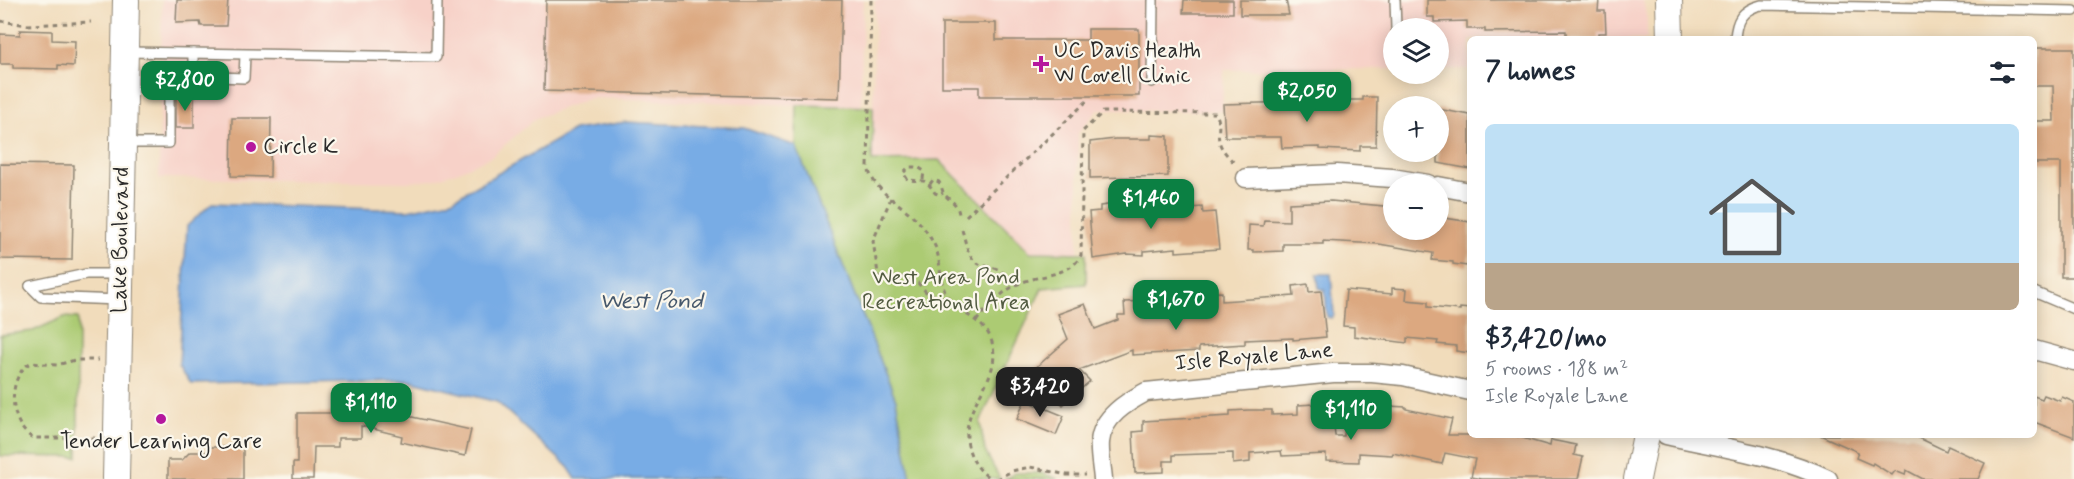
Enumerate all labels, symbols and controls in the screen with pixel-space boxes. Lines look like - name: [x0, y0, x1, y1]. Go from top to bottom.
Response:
- map controls: [1383, 18, 1449, 240]
- button: layers: [1383, 18, 1449, 84]
- place label: UC Davis Health W Covell Clinic: [1054, 37, 1201, 90]
- marker: UC Davis Health W Covell Clinic: [1032, 55, 1050, 73]
- text: 7 homes: [1485, 55, 1576, 89]
- icon: filters: [1986, 56, 2019, 89]
- pin: $2,800: [136, 61, 234, 112]
- text: $2,800: [155, 67, 215, 94]
- pin: $2,050: [1258, 72, 1356, 123]
- text: $2,050: [1277, 78, 1337, 105]
- button: +: [1383, 96, 1449, 162]
- place label: Circle K: [263, 133, 338, 161]
- marker: Circle K: [244, 140, 258, 154]
- icon: home: [1698, 163, 1806, 271]
- street label: Lake Boulevard: [106, 167, 136, 313]
- button: −: [1383, 174, 1449, 240]
- pin: $1,460: [1102, 179, 1200, 230]
- text: $1,460: [1122, 185, 1180, 212]
- park label: West Area Pond Recreational Area: [862, 264, 1030, 317]
- pin: $1,670: [1127, 280, 1225, 331]
- water label: West Pond: [599, 286, 705, 317]
- text: $1,670: [1147, 286, 1205, 313]
- text: $3,420/mo: [1485, 322, 1607, 356]
- street label: Isle Royale Lane: [1174, 336, 1334, 378]
- text: 5 rooms · 188 m²: [1485, 356, 1628, 383]
- pin: $3,420: [991, 367, 1089, 418]
- text: $3,420: [1010, 373, 1070, 400]
- pin: $1,110: [322, 383, 420, 434]
- text: Isle Royale Lane: [1485, 383, 1629, 410]
- text: $1,110: [345, 389, 397, 416]
- pin: $1,110: [1302, 390, 1400, 441]
- text: $1,110: [1325, 396, 1377, 423]
- marker: Tender Learning Care: [154, 412, 168, 426]
- place label: Tender Learning Care: [60, 428, 262, 459]

